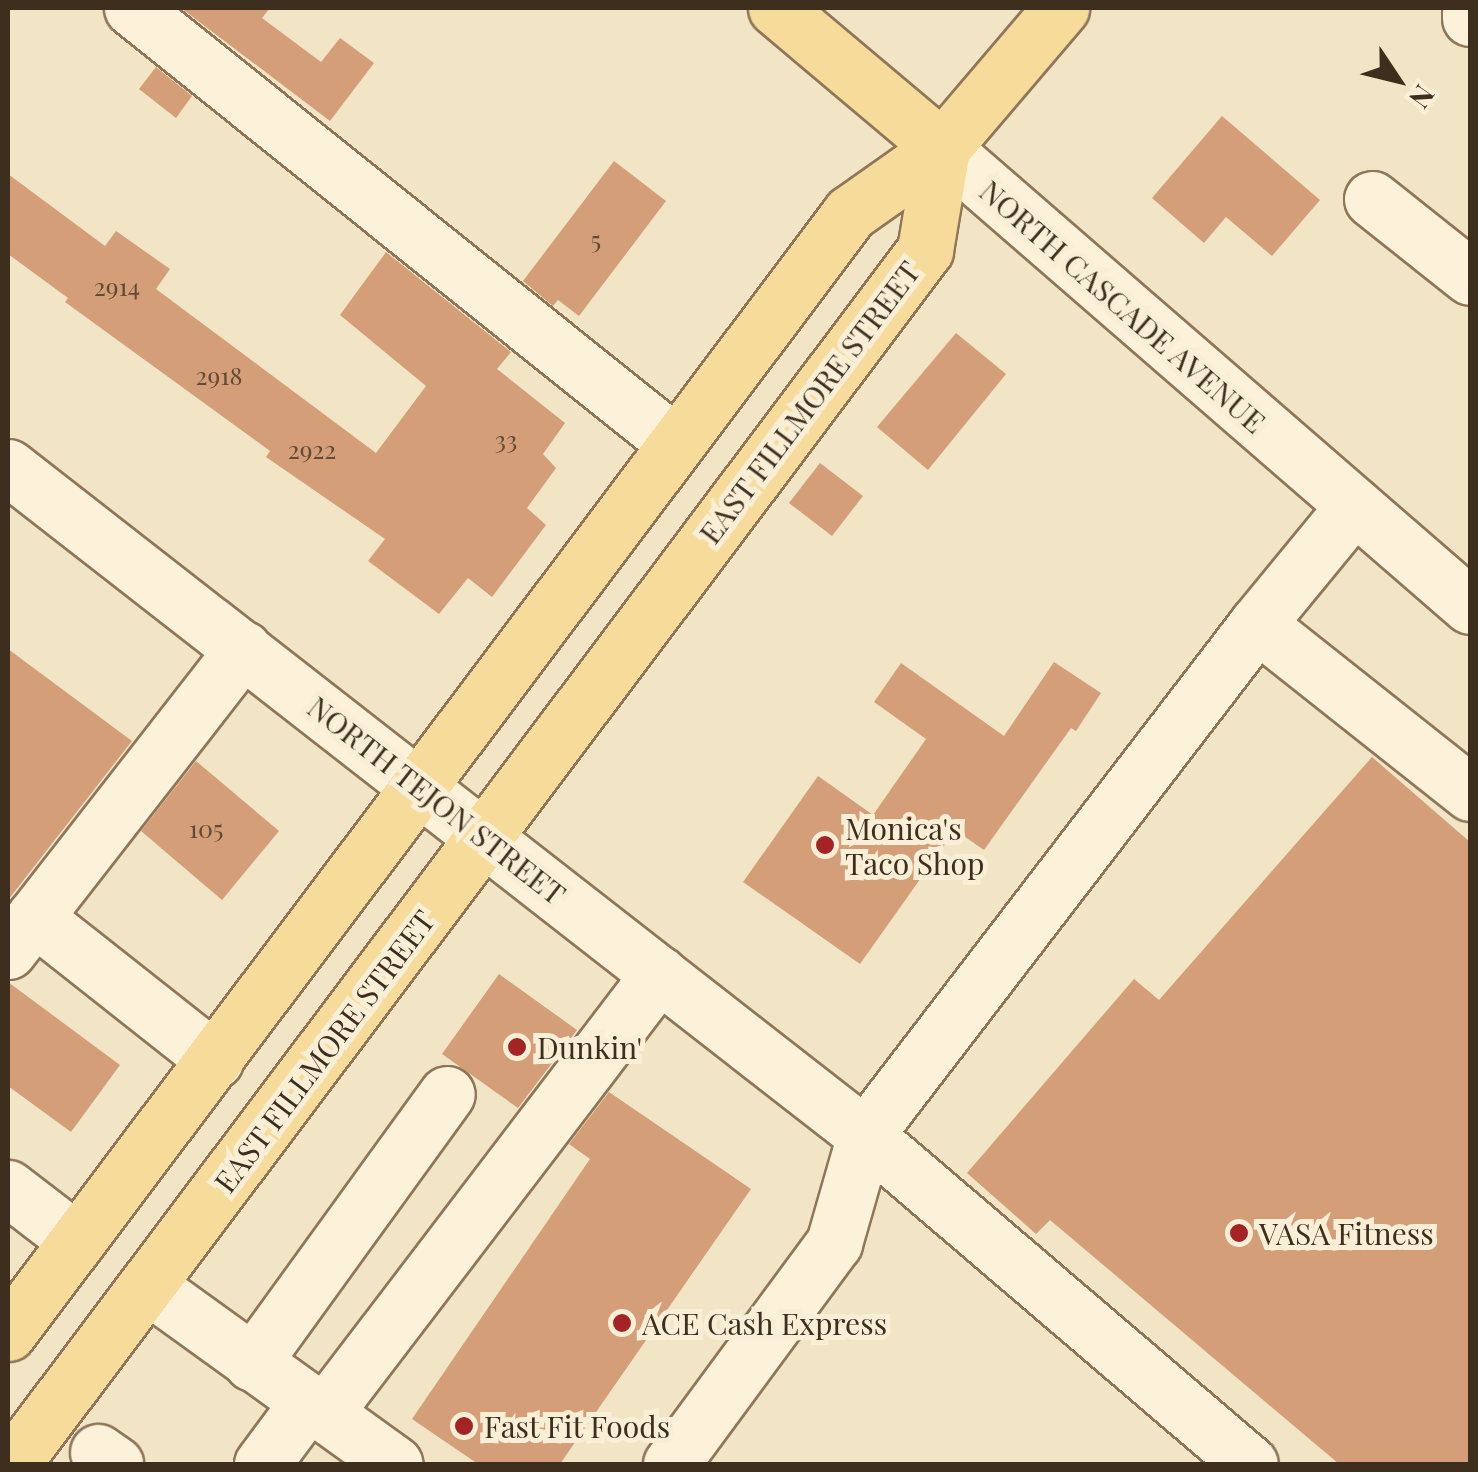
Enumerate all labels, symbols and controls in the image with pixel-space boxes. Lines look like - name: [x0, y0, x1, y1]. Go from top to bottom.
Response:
- north arrow: [1348, 30, 1448, 130]
- text: N: [1402, 79, 1444, 116]
- street label: NORTH CASCADE AVENUE: [973, 172, 1273, 440]
- house number: 5: [591, 224, 601, 254]
- street label: EAST FILLMORE STREET: [691, 254, 927, 550]
- house number: 2914: [94, 271, 140, 301]
- house number: 2918: [196, 360, 242, 390]
- house number: 33: [495, 424, 517, 454]
- house number: 2922: [288, 434, 336, 464]
- street label: NORTH TEJON STREET: [301, 688, 573, 912]
- place label: Monica's Taco Shop: [845, 810, 984, 880]
- house number: 105: [189, 813, 223, 843]
- marker: Monica's Taco Shop: [814, 834, 836, 856]
- street label: EAST FILLMORE STREET: [206, 903, 442, 1199]
- place label: Dunkin': [537, 1029, 642, 1065]
- marker: Dunkin': [506, 1036, 528, 1058]
- place label: VASA Fitness: [1259, 1215, 1434, 1251]
- marker: VASA Fitness: [1228, 1222, 1250, 1244]
- place label: ACE Cash Express: [642, 1305, 887, 1341]
- marker: ACE Cash Express: [611, 1312, 633, 1334]
- place label: Fast Fit Foods: [484, 1408, 671, 1444]
- marker: Fast Fit Foods: [453, 1415, 475, 1437]

